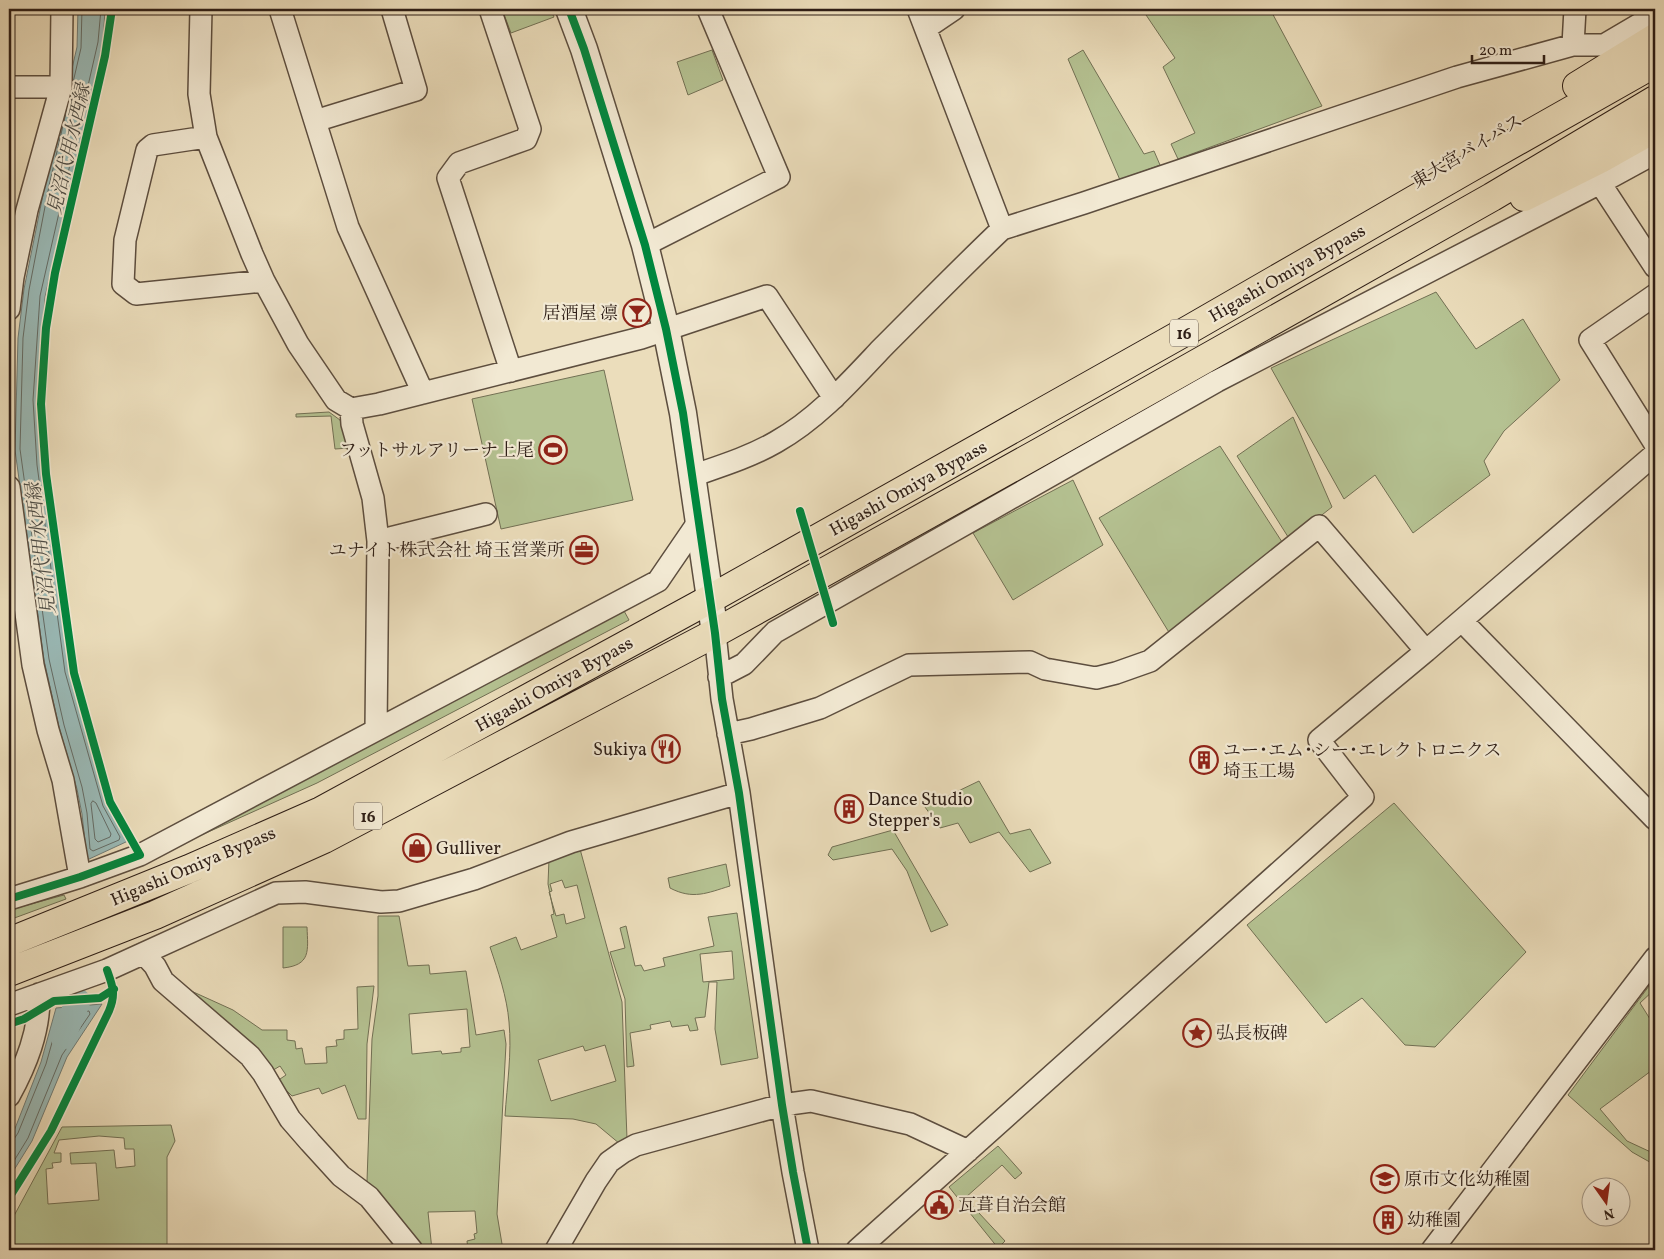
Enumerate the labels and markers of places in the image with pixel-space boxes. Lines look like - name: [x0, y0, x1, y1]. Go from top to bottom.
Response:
- bar icon: 居酒屋 凛: [622, 298, 652, 328]
- place label: 居酒屋 凛: [542, 302, 618, 327]
- sports icon: フットサルアリーナ上尾: [538, 435, 568, 465]
- place label: フットサルアリーナ上尾: [339, 439, 534, 464]
- office icon: ユナイト株式会社 埼玉営業所: [569, 535, 599, 565]
- place label: ユナイト株式会社 埼玉営業所: [329, 539, 565, 564]
- restaurant icon: Sukiya: [651, 734, 681, 764]
- place label: Sukiya: [593, 738, 647, 763]
- place label: ユー･エム･シー･エレクトロニクス 埼玉工場: [1223, 739, 1501, 785]
- building icon: ユー･エム･シー･エレクトロニクス 埼玉工場: [1189, 745, 1219, 775]
- place label: Dance Studio Stepper's: [868, 788, 973, 834]
- building icon: Dance Studio Stepper's: [834, 794, 864, 824]
- shop icon: Gulliver: [402, 833, 432, 863]
- place label: Gulliver: [436, 837, 501, 862]
- place icon: 弘長板碑: [1182, 1018, 1212, 1048]
- place label: 弘長板碑: [1216, 1022, 1288, 1047]
- school or university icon: 原市文化幼稚園: [1370, 1164, 1400, 1194]
- place label: 原市文化幼稚園: [1404, 1168, 1530, 1193]
- public building icon: 瓦葺自治会館: [924, 1190, 954, 1220]
- place label: 瓦葺自治会館: [958, 1194, 1066, 1219]
- building icon: 幼稚園: [1373, 1205, 1403, 1235]
- place label: 幼稚園: [1407, 1209, 1461, 1234]

